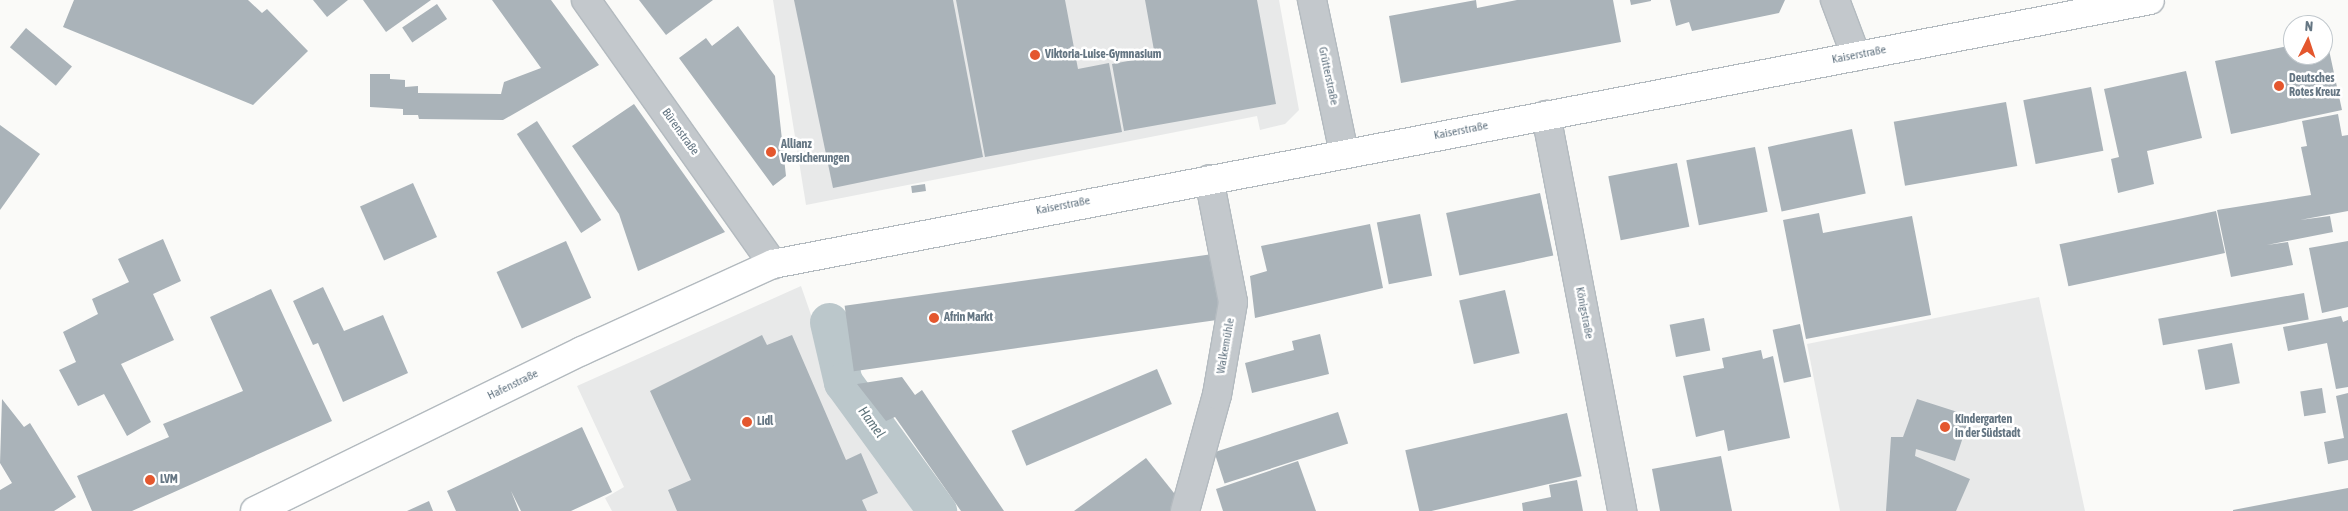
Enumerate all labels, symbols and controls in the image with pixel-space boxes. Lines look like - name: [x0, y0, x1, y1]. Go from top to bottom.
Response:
- north arrow: [2283, 15, 2333, 65]
- text: N: [2304, 18, 2314, 34]
- street label: Kaiserstraße: [1831, 43, 1887, 67]
- street label: Grütterstraße: [1315, 46, 1341, 106]
- place label: Viktoria-Luise-Gymnasium: [1045, 48, 1161, 62]
- marker: Viktoria-Luise-Gymnasium: [1029, 49, 1041, 61]
- place label: Deutsches Rotes Kreuz: [2289, 72, 2340, 100]
- marker: Deutsches Rotes Kreuz: [2273, 80, 2285, 92]
- street label: Bürenstraße: [658, 106, 702, 158]
- street label: Kaiserstraße: [1433, 119, 1489, 143]
- place label: Allianz Versicherungen: [781, 138, 850, 166]
- marker: Allianz Versicherungen: [765, 146, 777, 158]
- street label: Kaiserstraße: [1035, 194, 1091, 218]
- street label: Königstraße: [1572, 286, 1596, 340]
- place label: Afrin Markt: [944, 311, 993, 325]
- marker: Afrin Markt: [928, 312, 940, 324]
- street label: Walkemühle: [1214, 317, 1238, 375]
- street label: Hafenstraße: [485, 367, 541, 403]
- water label: Hamel: [855, 403, 889, 441]
- place label: Kindergarten in der Südstadt: [1955, 413, 2020, 441]
- place label: Lidl: [757, 415, 773, 429]
- marker: Lidl: [741, 416, 753, 428]
- marker: Kindergarten in der Südstadt: [1939, 421, 1951, 433]
- place label: LVM: [160, 473, 178, 487]
- marker: LVM: [144, 474, 156, 486]

